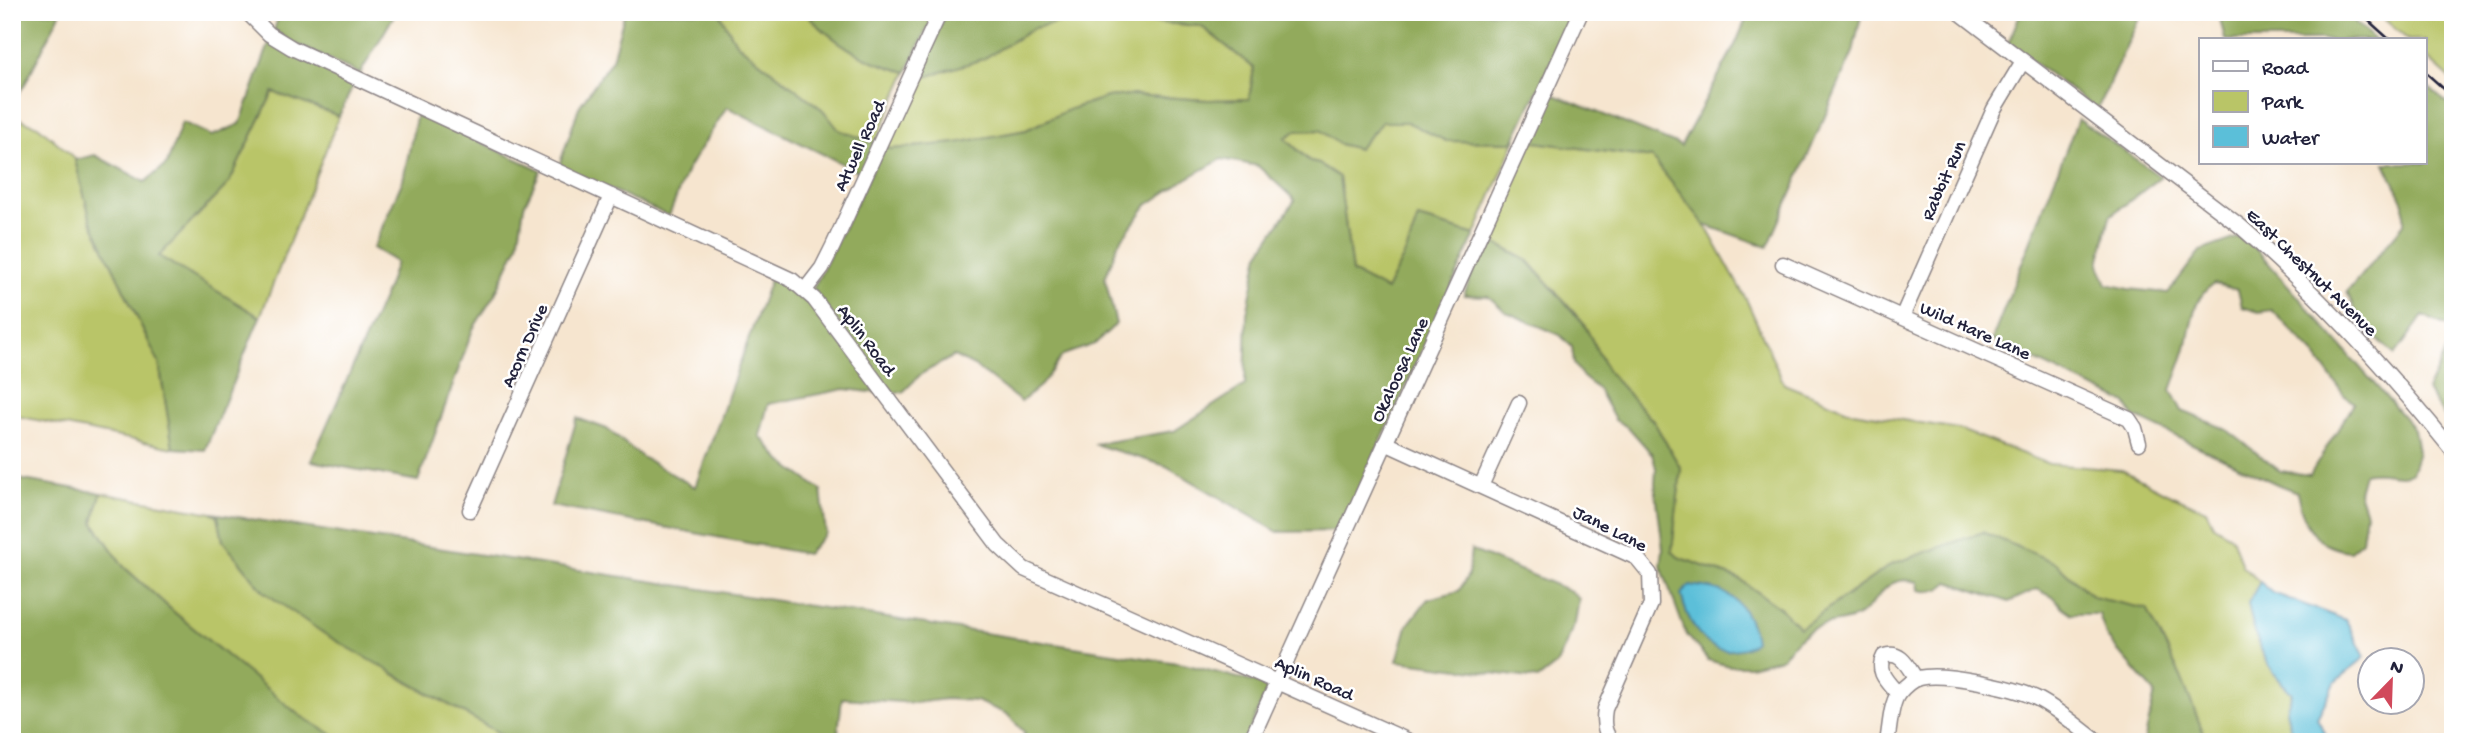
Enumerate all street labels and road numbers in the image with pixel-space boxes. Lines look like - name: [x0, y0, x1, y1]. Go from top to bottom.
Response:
- street label: Atwell Road: [830, 96, 893, 196]
- street label: Rabbit Run: [1917, 138, 1973, 225]
- street label: East Chestnut Avenue: [2240, 205, 2381, 342]
- street label: Wild Hare Lane: [1916, 298, 2034, 367]
- street label: Acorn Drive: [498, 301, 555, 392]
- street label: Aplin Road: [831, 301, 901, 383]
- street label: Okaloosa Lane: [1367, 314, 1436, 426]
- street label: Jane Lane: [1568, 502, 1651, 559]
- street label: Aplin Road: [1271, 653, 1358, 709]

